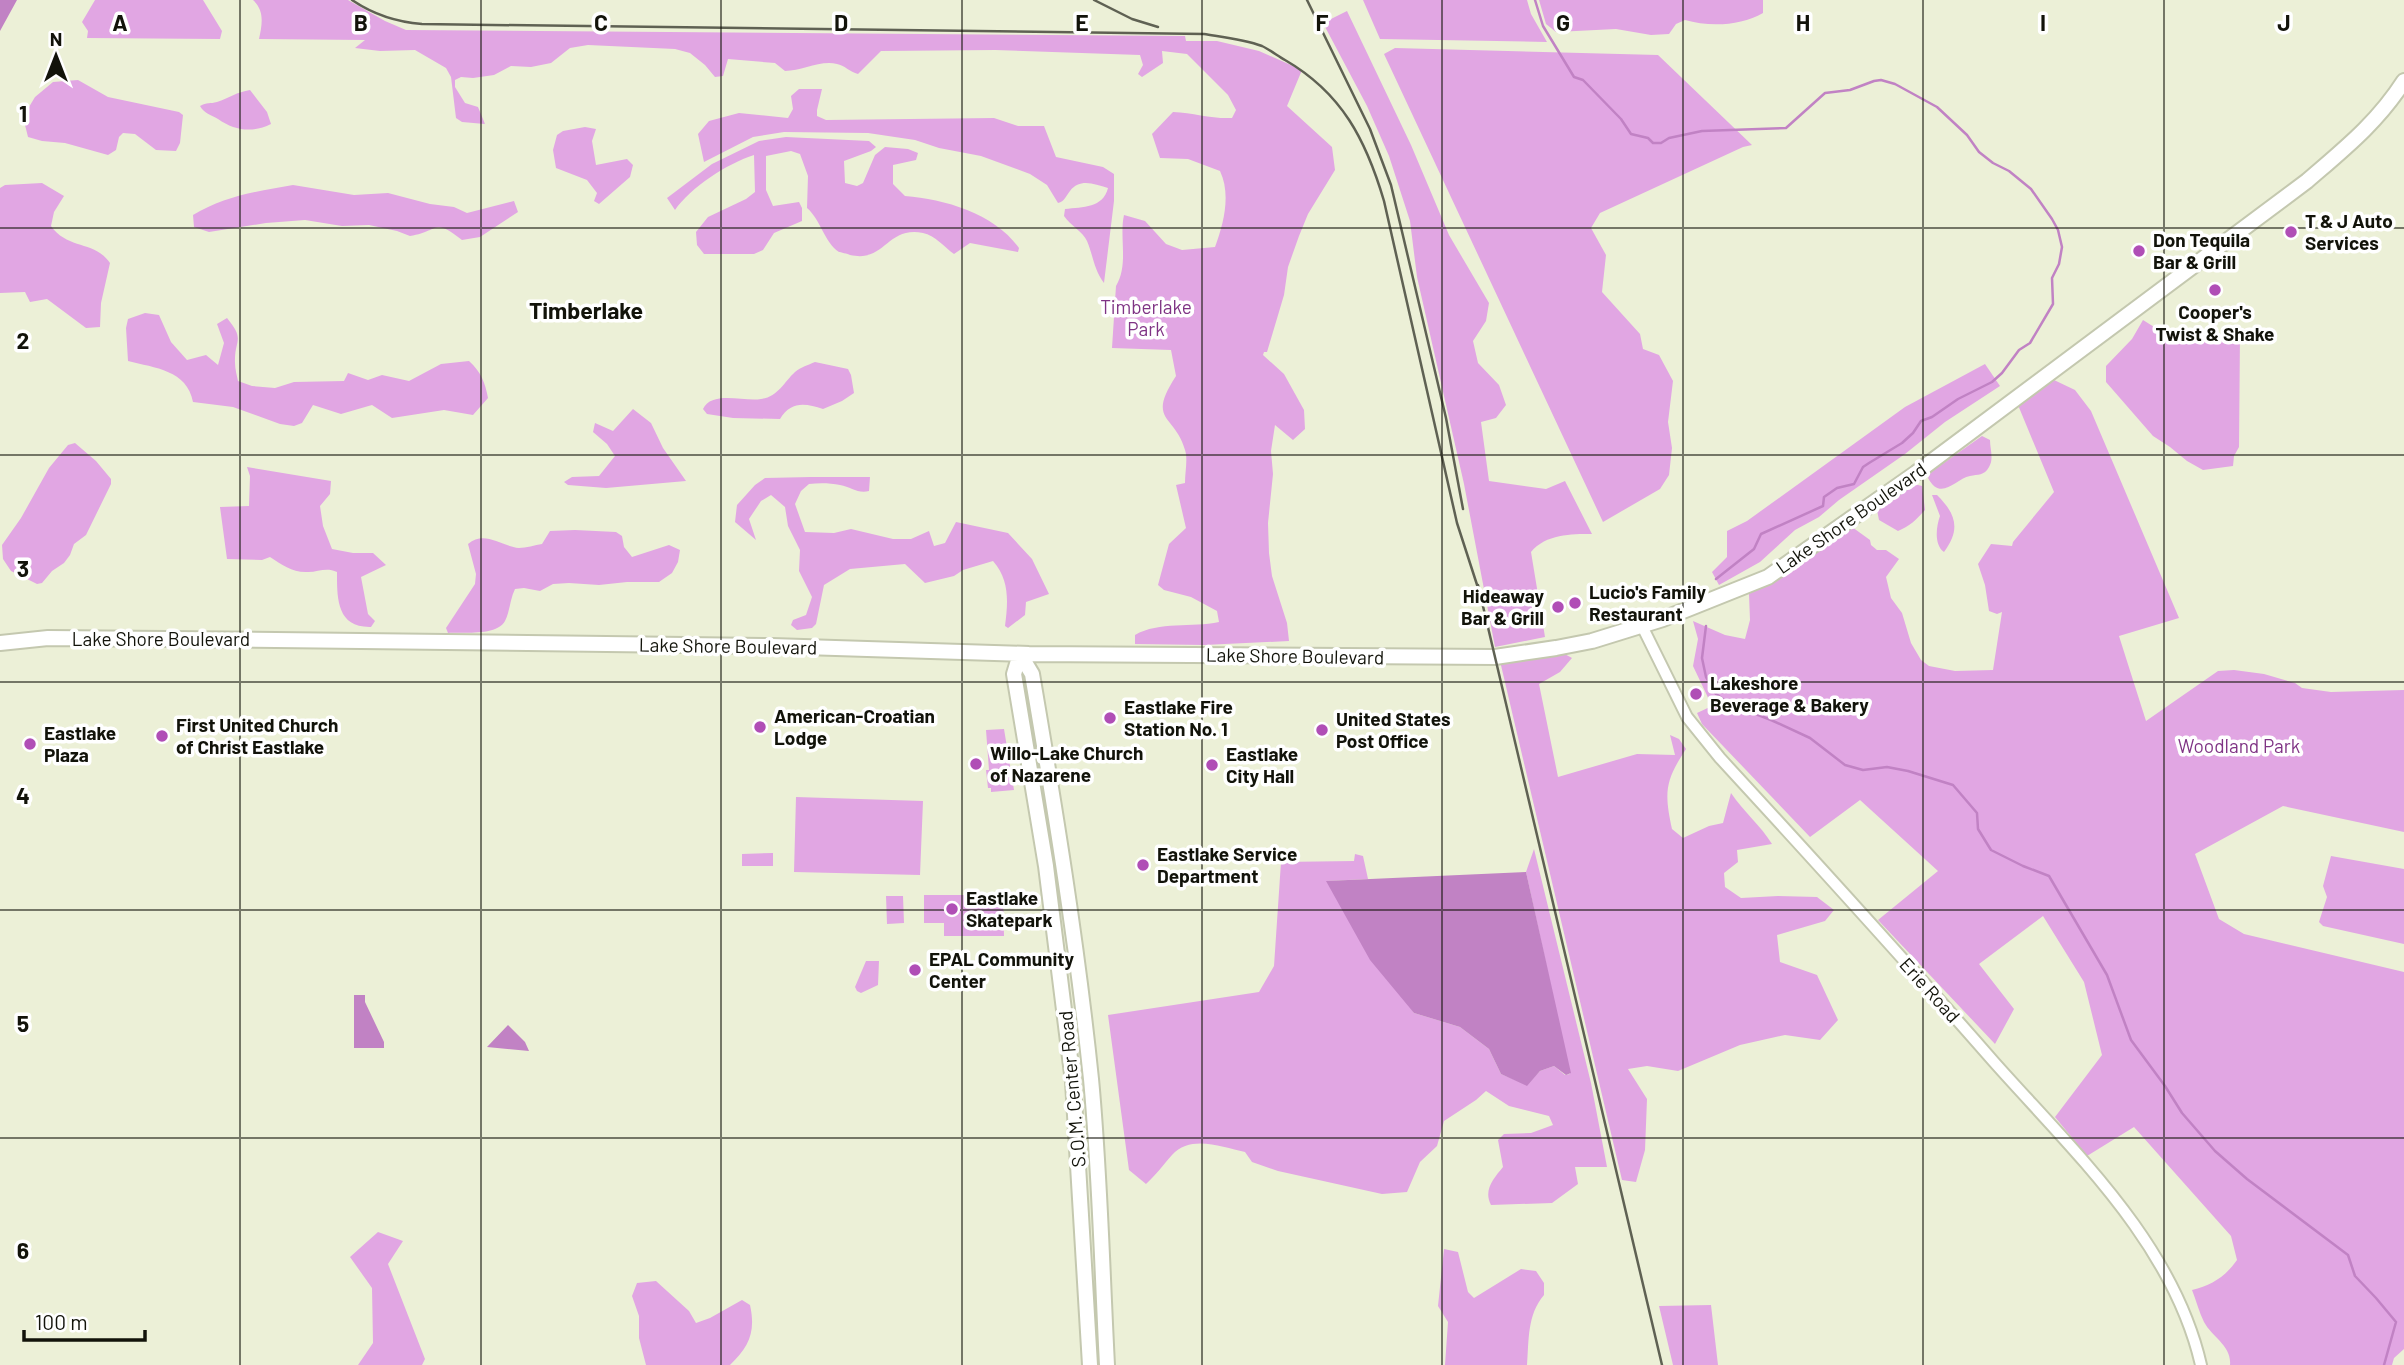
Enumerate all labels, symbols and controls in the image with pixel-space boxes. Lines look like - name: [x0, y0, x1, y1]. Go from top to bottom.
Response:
- text: A: [112, 8, 128, 36]
- text: B: [354, 8, 368, 36]
- text: C: [594, 8, 608, 36]
- text: D: [834, 8, 848, 36]
- text: E: [1075, 8, 1089, 36]
- text: F: [1316, 8, 1329, 36]
- text: G: [1556, 8, 1570, 36]
- text: H: [1796, 8, 1810, 36]
- text: I: [2040, 8, 2046, 36]
- text: J: [2277, 8, 2291, 36]
- north arrow: [21, 21, 91, 91]
- text: N: [50, 27, 62, 50]
- text: 1: [19, 99, 27, 127]
- place label: T & J Auto Services: [2305, 209, 2393, 254]
- marker: T & J Auto Services: [2283, 224, 2299, 240]
- place label: Don Tequila Bar & Grill: [2153, 228, 2250, 273]
- marker: Don Tequila Bar & Grill: [2131, 243, 2147, 259]
- marker: Cooper's Twist & Shake: [2207, 282, 2223, 298]
- park label: Timberlake Park: [1100, 295, 1192, 340]
- district label: Timberlake: [529, 296, 643, 324]
- place label: Cooper's Twist & Shake: [2156, 300, 2274, 345]
- text: 2: [17, 326, 29, 354]
- street label: Lake Shore Boulevard: [1771, 457, 1930, 578]
- text: 3: [17, 554, 29, 582]
- place label: Lucio's Family Restaurant: [1589, 580, 1706, 625]
- place label: Hideaway Bar & Grill: [1461, 584, 1544, 629]
- marker: Lucio's Family Restaurant: [1567, 595, 1583, 611]
- marker: Hideaway Bar & Grill: [1550, 599, 1566, 615]
- street label: Lake Shore Boulevard: [72, 627, 250, 650]
- street label: Lake Shore Boulevard: [639, 632, 817, 659]
- street label: Lake Shore Boulevard: [1206, 642, 1384, 669]
- place label: Lakeshore Beverage & Bakery: [1710, 671, 1869, 716]
- marker: Lakeshore Beverage & Bakery: [1688, 686, 1704, 702]
- place label: Eastlake Fire Station No. 1: [1124, 695, 1233, 740]
- place label: American-Croatian Lodge: [774, 704, 935, 749]
- place label: United States Post Office: [1336, 707, 1450, 752]
- marker: Eastlake Fire Station No. 1: [1102, 710, 1118, 726]
- place label: First United Church of Christ Eastlake: [176, 713, 338, 758]
- marker: American-Croatian Lodge: [752, 719, 768, 735]
- place label: Eastlake Plaza: [44, 721, 116, 766]
- marker: United States Post Office: [1314, 722, 1330, 738]
- marker: First United Church of Christ Eastlake: [154, 728, 170, 744]
- park label: Woodland Park: [2178, 734, 2300, 757]
- marker: Eastlake Plaza: [22, 736, 38, 752]
- place label: Willo-Lake Church of Nazarene: [990, 741, 1143, 786]
- place label: Eastlake City Hall: [1226, 742, 1298, 787]
- marker: Willo-Lake Church of Nazarene: [968, 756, 984, 772]
- marker: Eastlake City Hall: [1204, 757, 1220, 773]
- text: 4: [16, 781, 30, 809]
- place label: Eastlake Service Department: [1157, 842, 1297, 887]
- marker: Eastlake Service Department: [1135, 857, 1151, 873]
- place label: Eastlake Skatepark: [966, 886, 1053, 931]
- marker: Eastlake Skatepark: [944, 901, 960, 917]
- place label: EPAL Community Center: [929, 947, 1074, 992]
- street label: Erie Road: [1895, 953, 1965, 1027]
- marker: EPAL Community Center: [907, 962, 923, 978]
- text: 5: [17, 1009, 29, 1037]
- street label: S.O.M. Center Road: [1053, 1010, 1090, 1168]
- text: 6: [17, 1236, 29, 1264]
- scale bar: [24, 1298, 145, 1342]
- text: 100 m: [35, 1309, 88, 1334]

